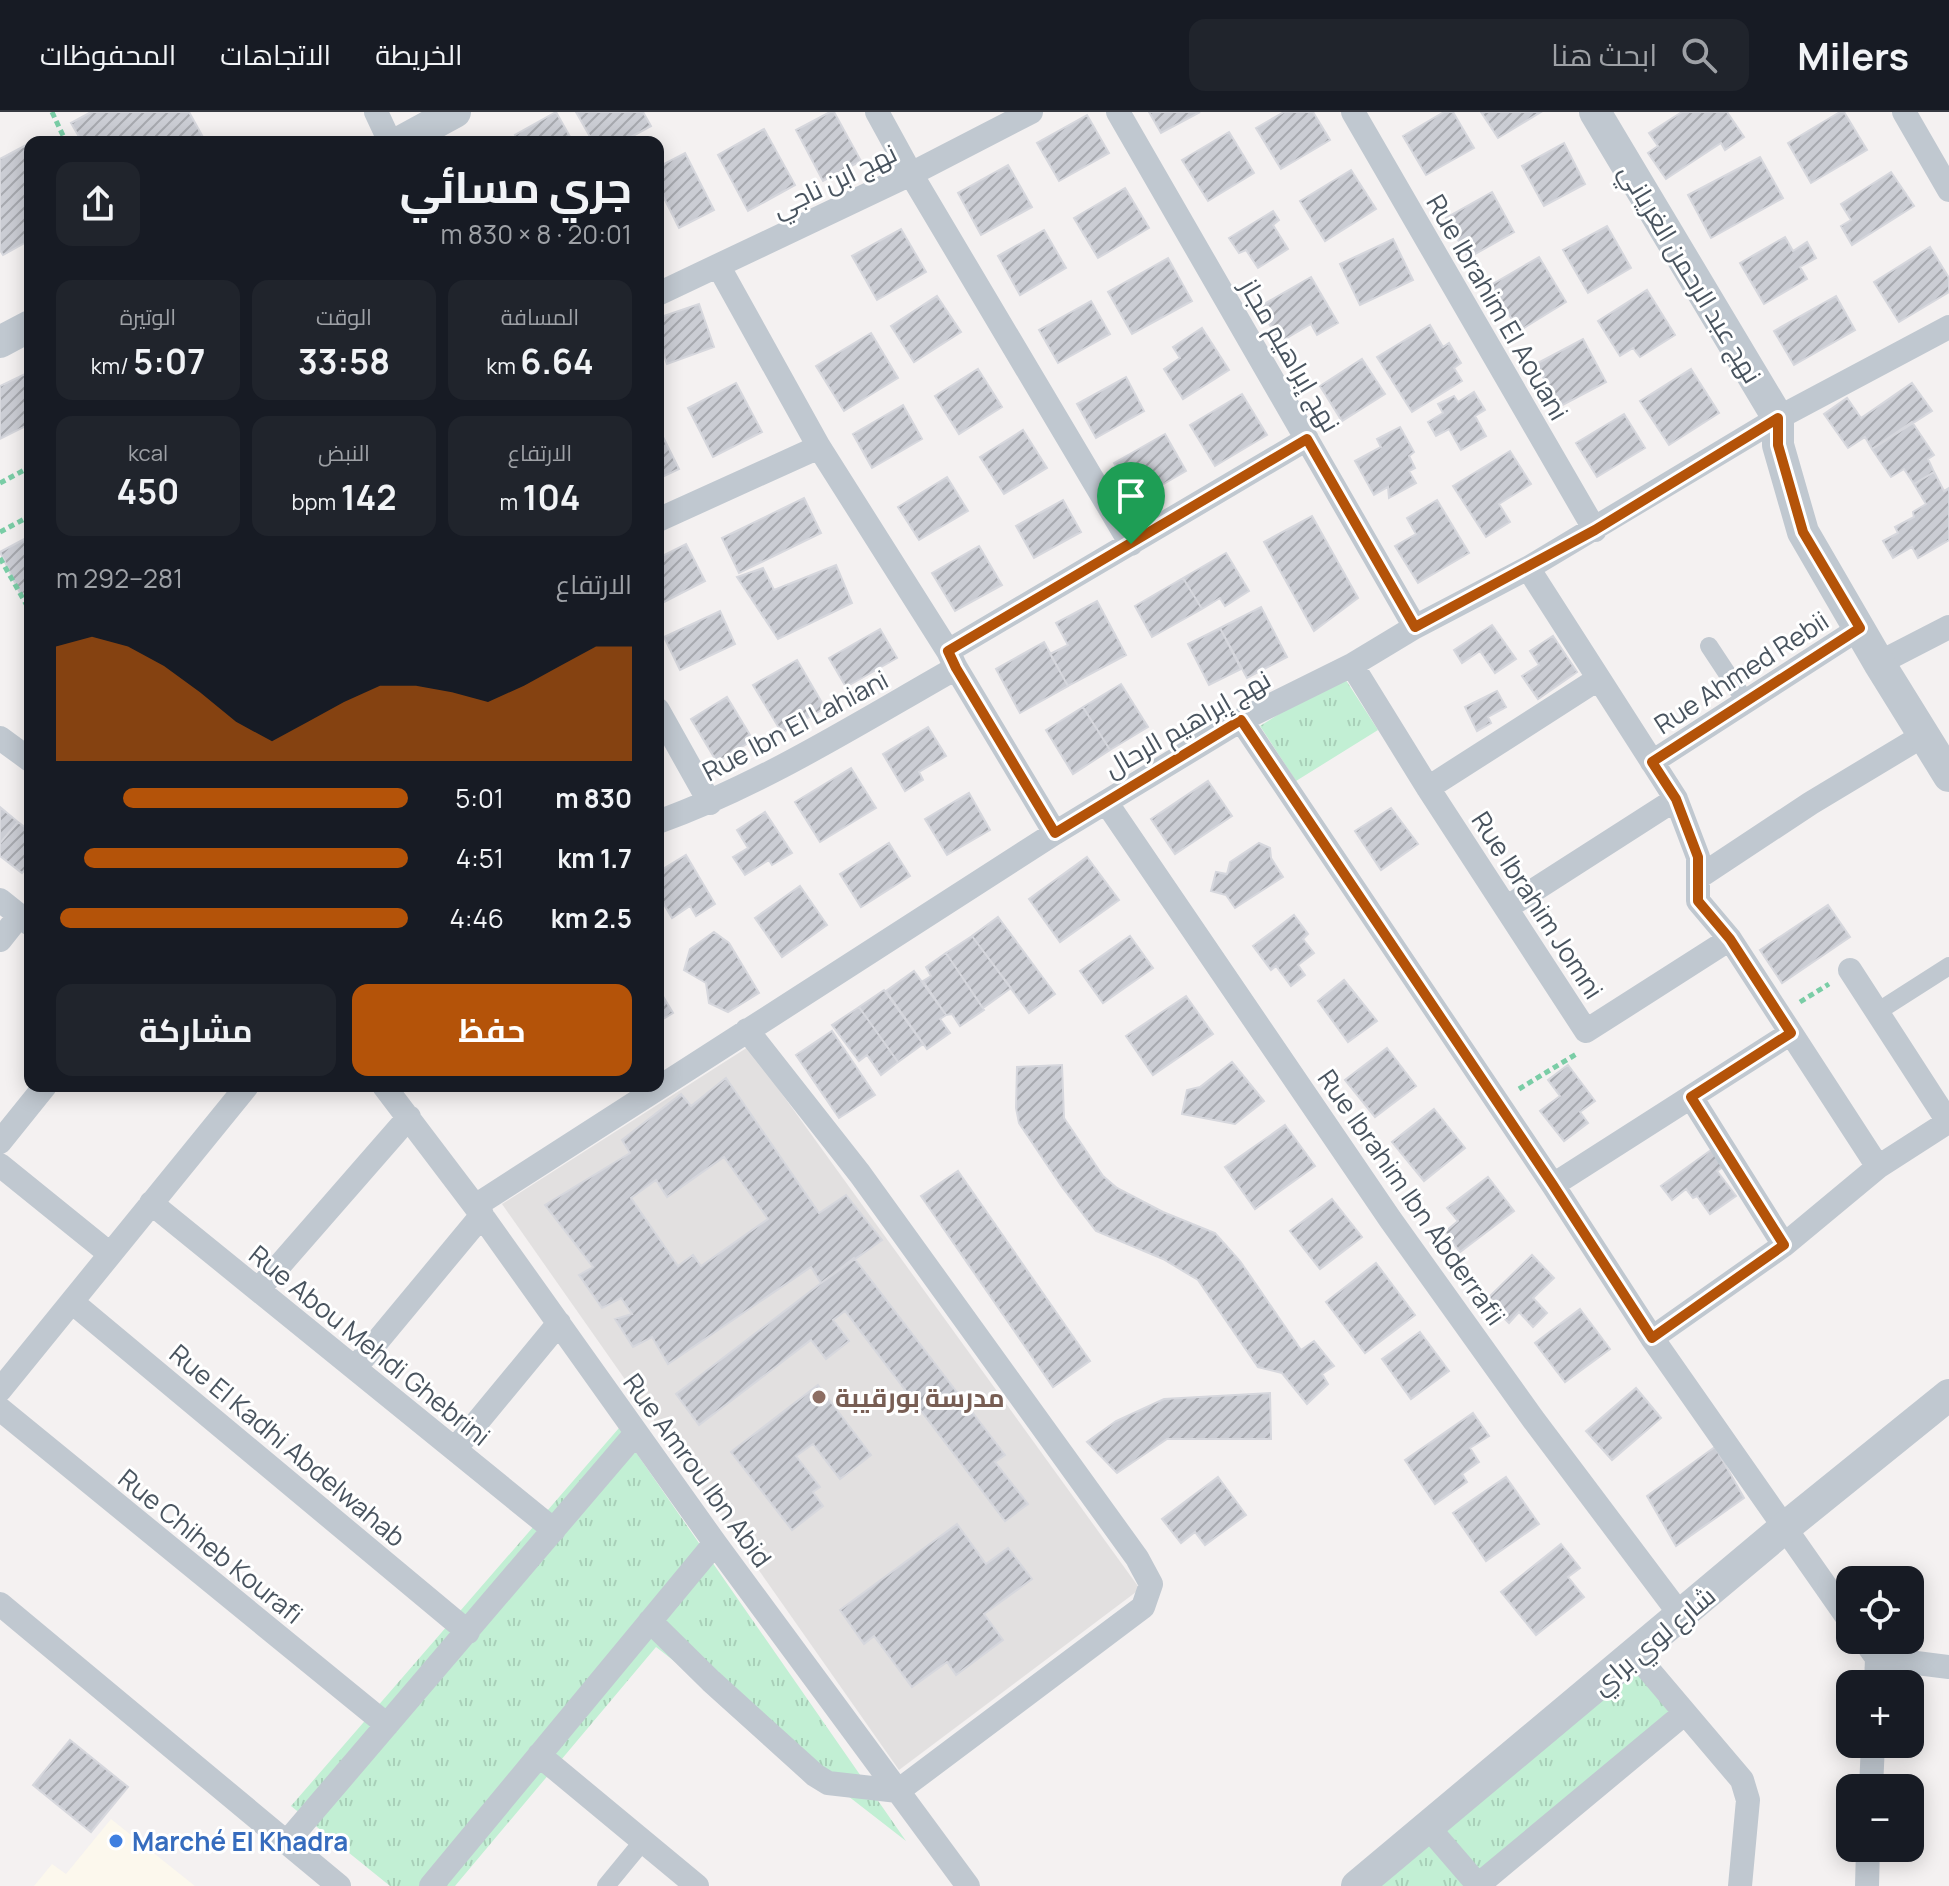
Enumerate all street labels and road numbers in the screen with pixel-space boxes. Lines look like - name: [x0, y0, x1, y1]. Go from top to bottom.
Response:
- street label: نهج ابن ناجي: [765, 134, 904, 229]
- street label: نهج عبد الرحمن الغرياني: [1608, 157, 1771, 392]
- street label: Rue Ibrahim El Aouani: [1419, 188, 1577, 426]
- street label: نهج إبراهيم مجاز: [1231, 270, 1350, 439]
- street label: Rue Ahmed Rebii: [1647, 602, 1835, 742]
- street label: Rue Ibn El Lahiani: [696, 661, 894, 789]
- street label: نهج إبراهيم الرحال: [1097, 661, 1277, 786]
- street label: Rue Ibrahim Jomni: [1464, 804, 1612, 1006]
- street label: Rue Ibrahim Ibn Abderrafii: [1310, 1062, 1514, 1332]
- street label: Rue Abou Mehdi Ghebrini: [242, 1236, 498, 1454]
- street label: Rue El Kadhi Abdelwahab: [162, 1336, 414, 1554]
- street label: Rue Amrou Ibn Abid: [615, 1366, 781, 1574]
- street label: Rue Chiheb Kourafi: [111, 1460, 311, 1632]
- street label: شارع لوي براي: [1583, 1578, 1724, 1705]

